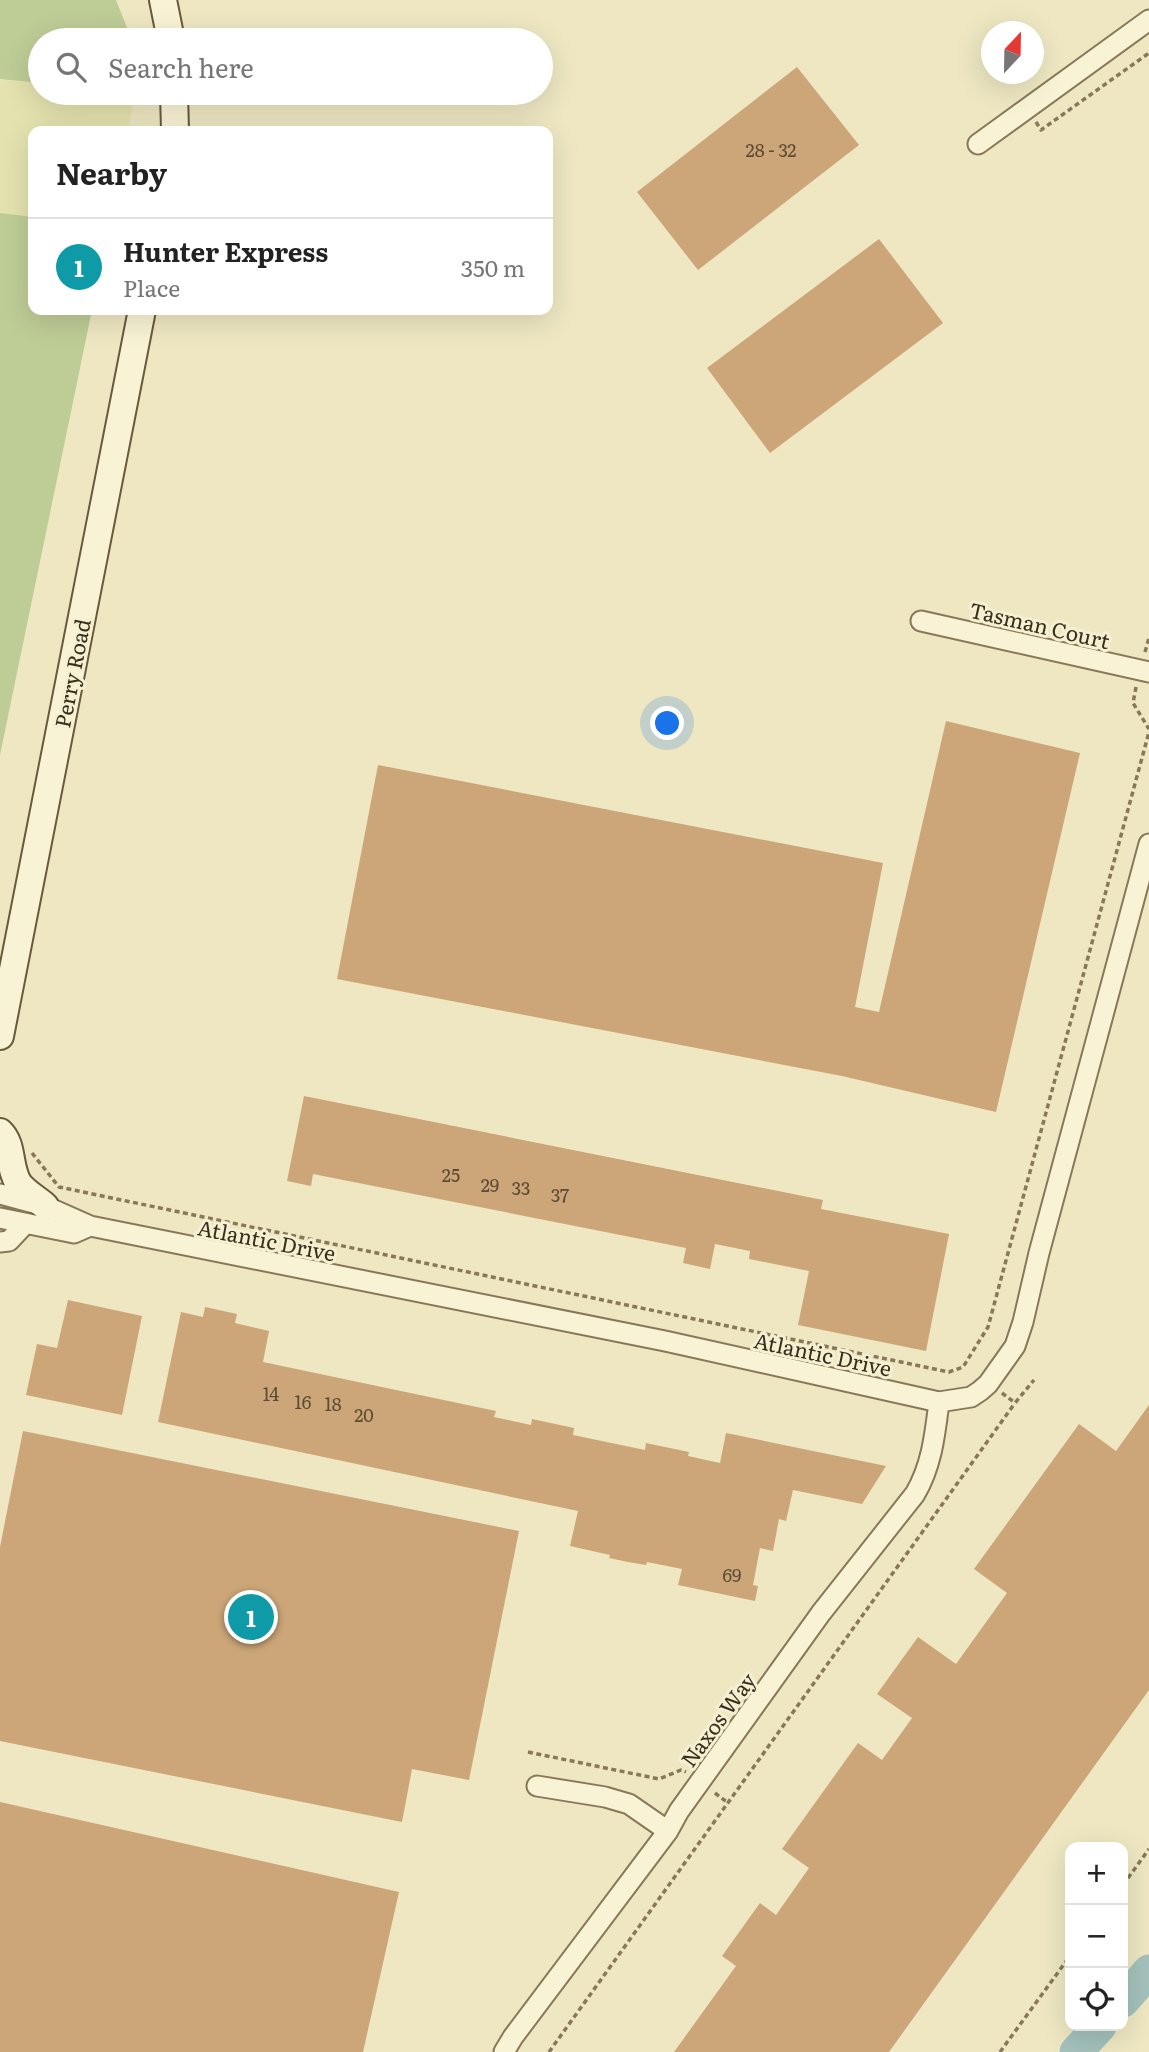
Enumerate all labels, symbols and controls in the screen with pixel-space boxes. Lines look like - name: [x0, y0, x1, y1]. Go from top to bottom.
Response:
- north arrow: [981, 21, 1044, 84]
- search box: [28, 28, 553, 105]
- text: Search here: [108, 47, 254, 86]
- icon: search: [52, 48, 90, 86]
- house number: 28 - 32: [746, 136, 796, 163]
- text: Nearby: [56, 150, 167, 194]
- text: Hunter Express: [123, 231, 328, 270]
- text: 1: [74, 250, 84, 284]
- text: 350 m: [461, 250, 525, 284]
- text: Place: [123, 270, 180, 304]
- street label: Tasman Court: [967, 593, 1114, 655]
- street label: Perry Road: [45, 616, 97, 730]
- your location: [650, 706, 684, 740]
- house number: 25: [442, 1161, 460, 1188]
- house number: 29: [481, 1171, 499, 1198]
- house number: 33: [512, 1174, 530, 1201]
- house number: 37: [551, 1181, 569, 1208]
- street label: Atlantic Drive: [195, 1210, 339, 1268]
- street label: Atlantic Drive: [751, 1323, 895, 1383]
- house number: 14: [263, 1380, 279, 1407]
- house number: 16: [295, 1388, 312, 1415]
- house number: 18: [324, 1390, 342, 1417]
- house number: 20: [354, 1401, 374, 1428]
- house number: 69: [722, 1561, 742, 1588]
- pin: 1: [228, 1591, 274, 1643]
- street label: Naxos Way: [672, 1665, 762, 1773]
- map controls: [1065, 1842, 1128, 2031]
- button: +: [1065, 1842, 1128, 1905]
- button: −: [1065, 1905, 1128, 1968]
- button: locate: [1065, 1968, 1128, 2031]

